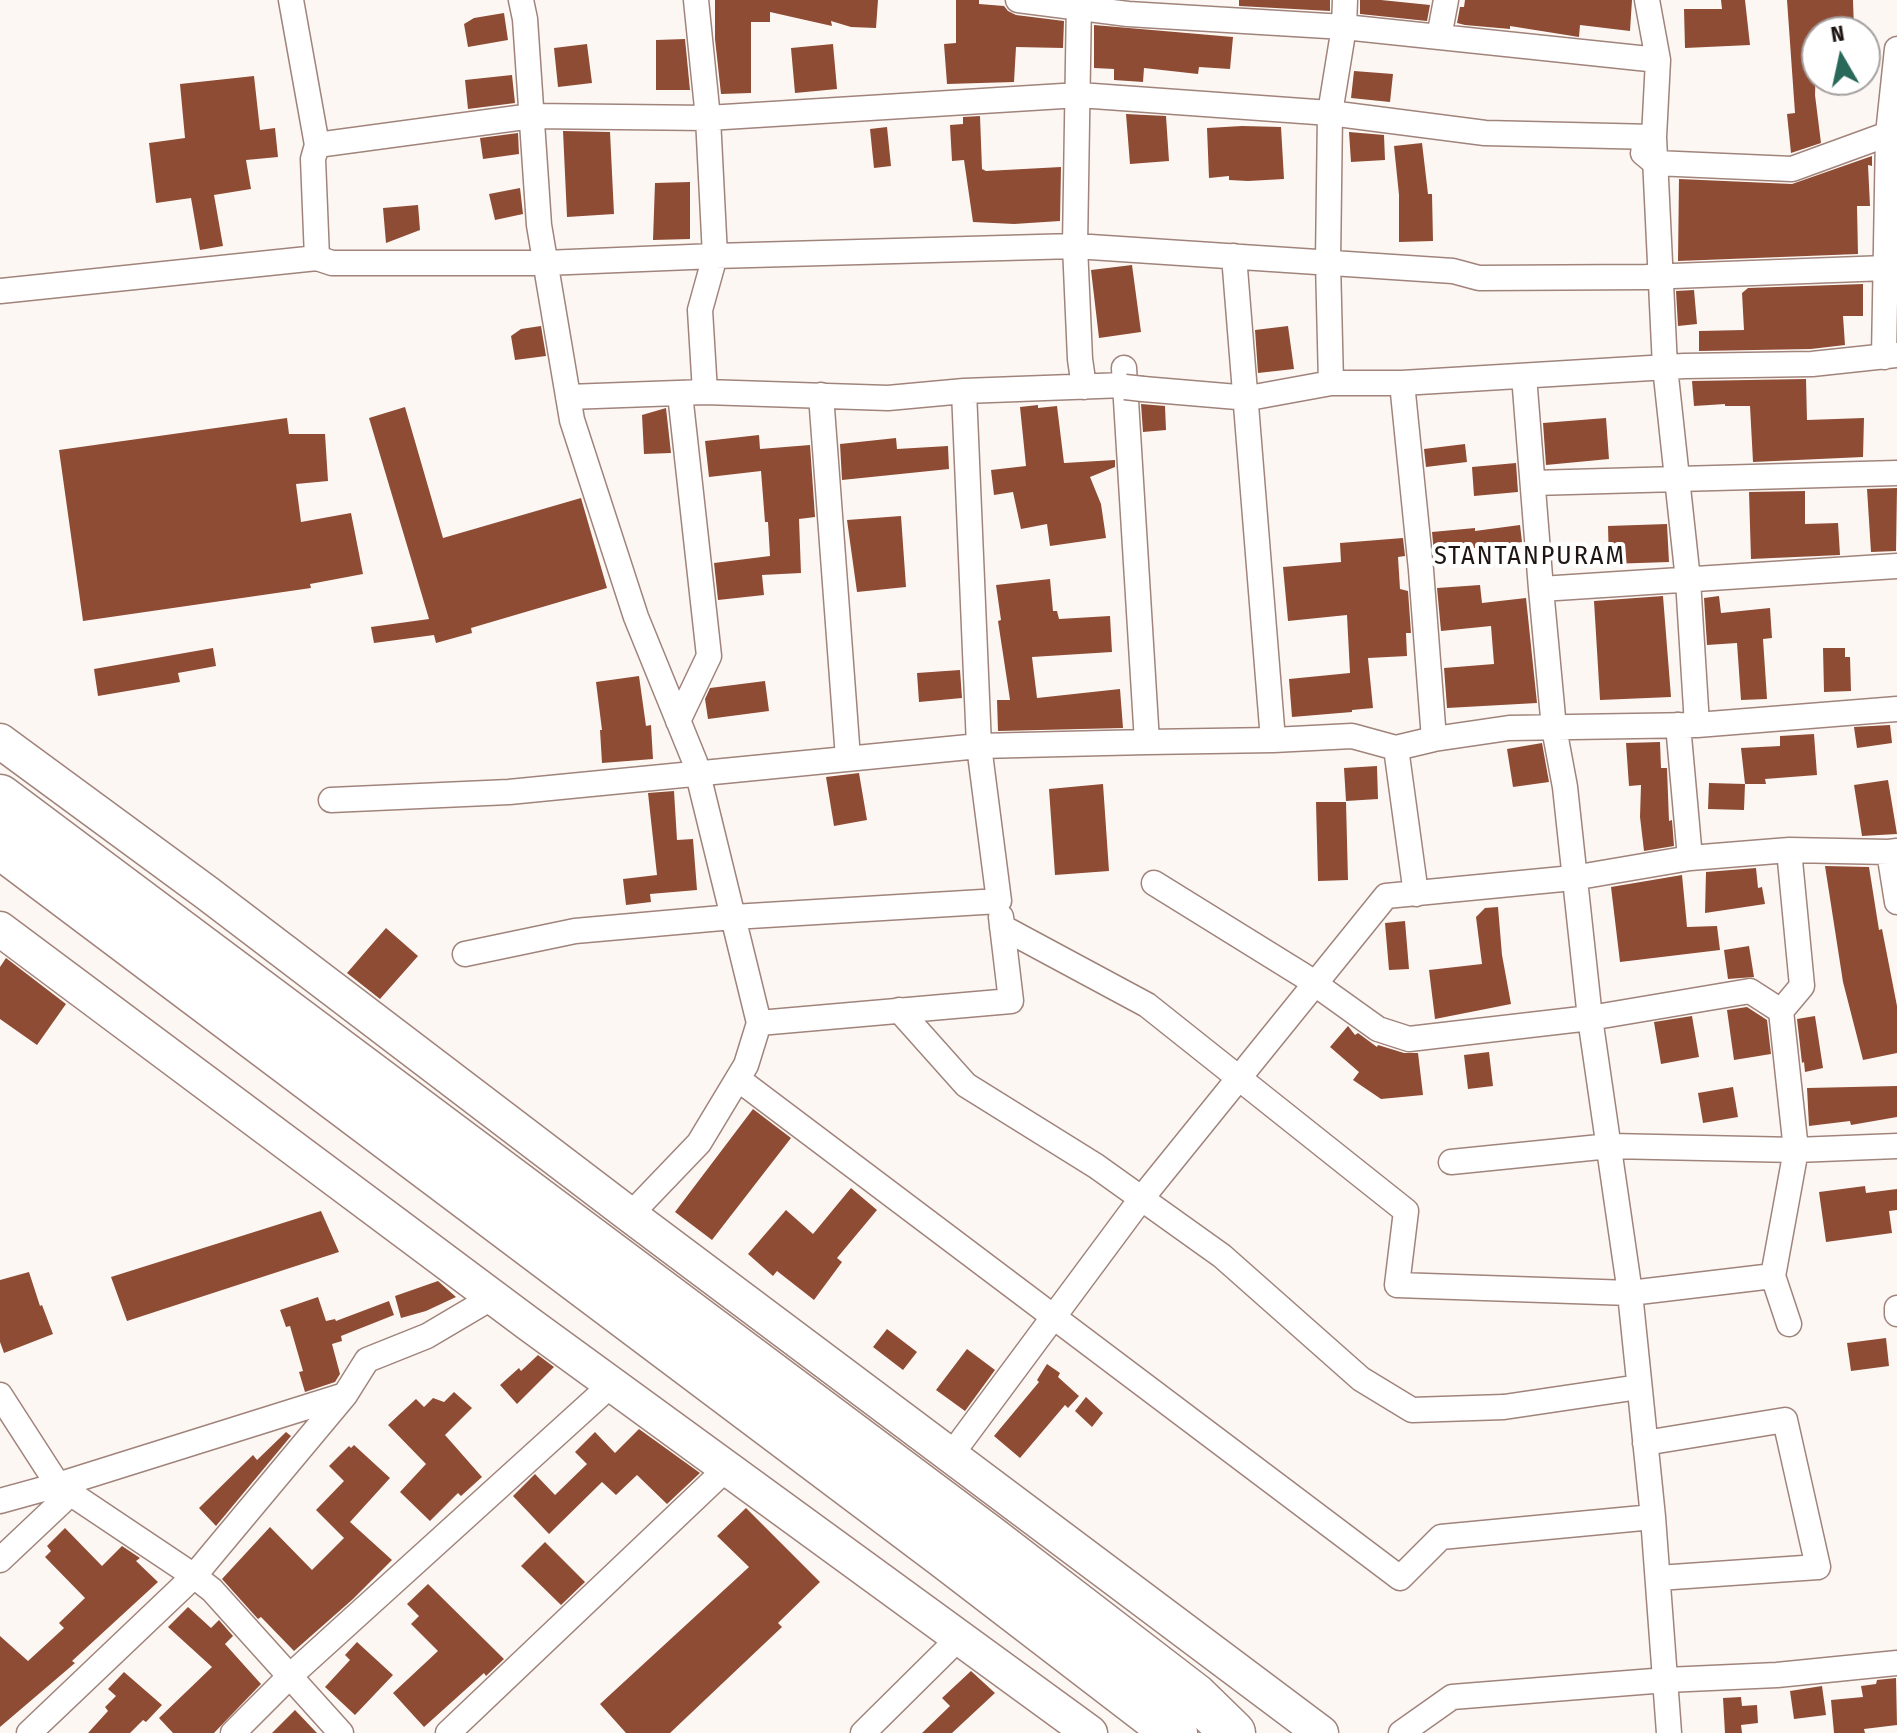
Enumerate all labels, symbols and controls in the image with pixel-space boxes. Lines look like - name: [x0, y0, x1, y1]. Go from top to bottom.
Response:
- north arrow: [1801, 16, 1881, 96]
- text: N: [1829, 19, 1846, 48]
- district label: STANTANPURAM: [1434, 541, 1626, 573]

